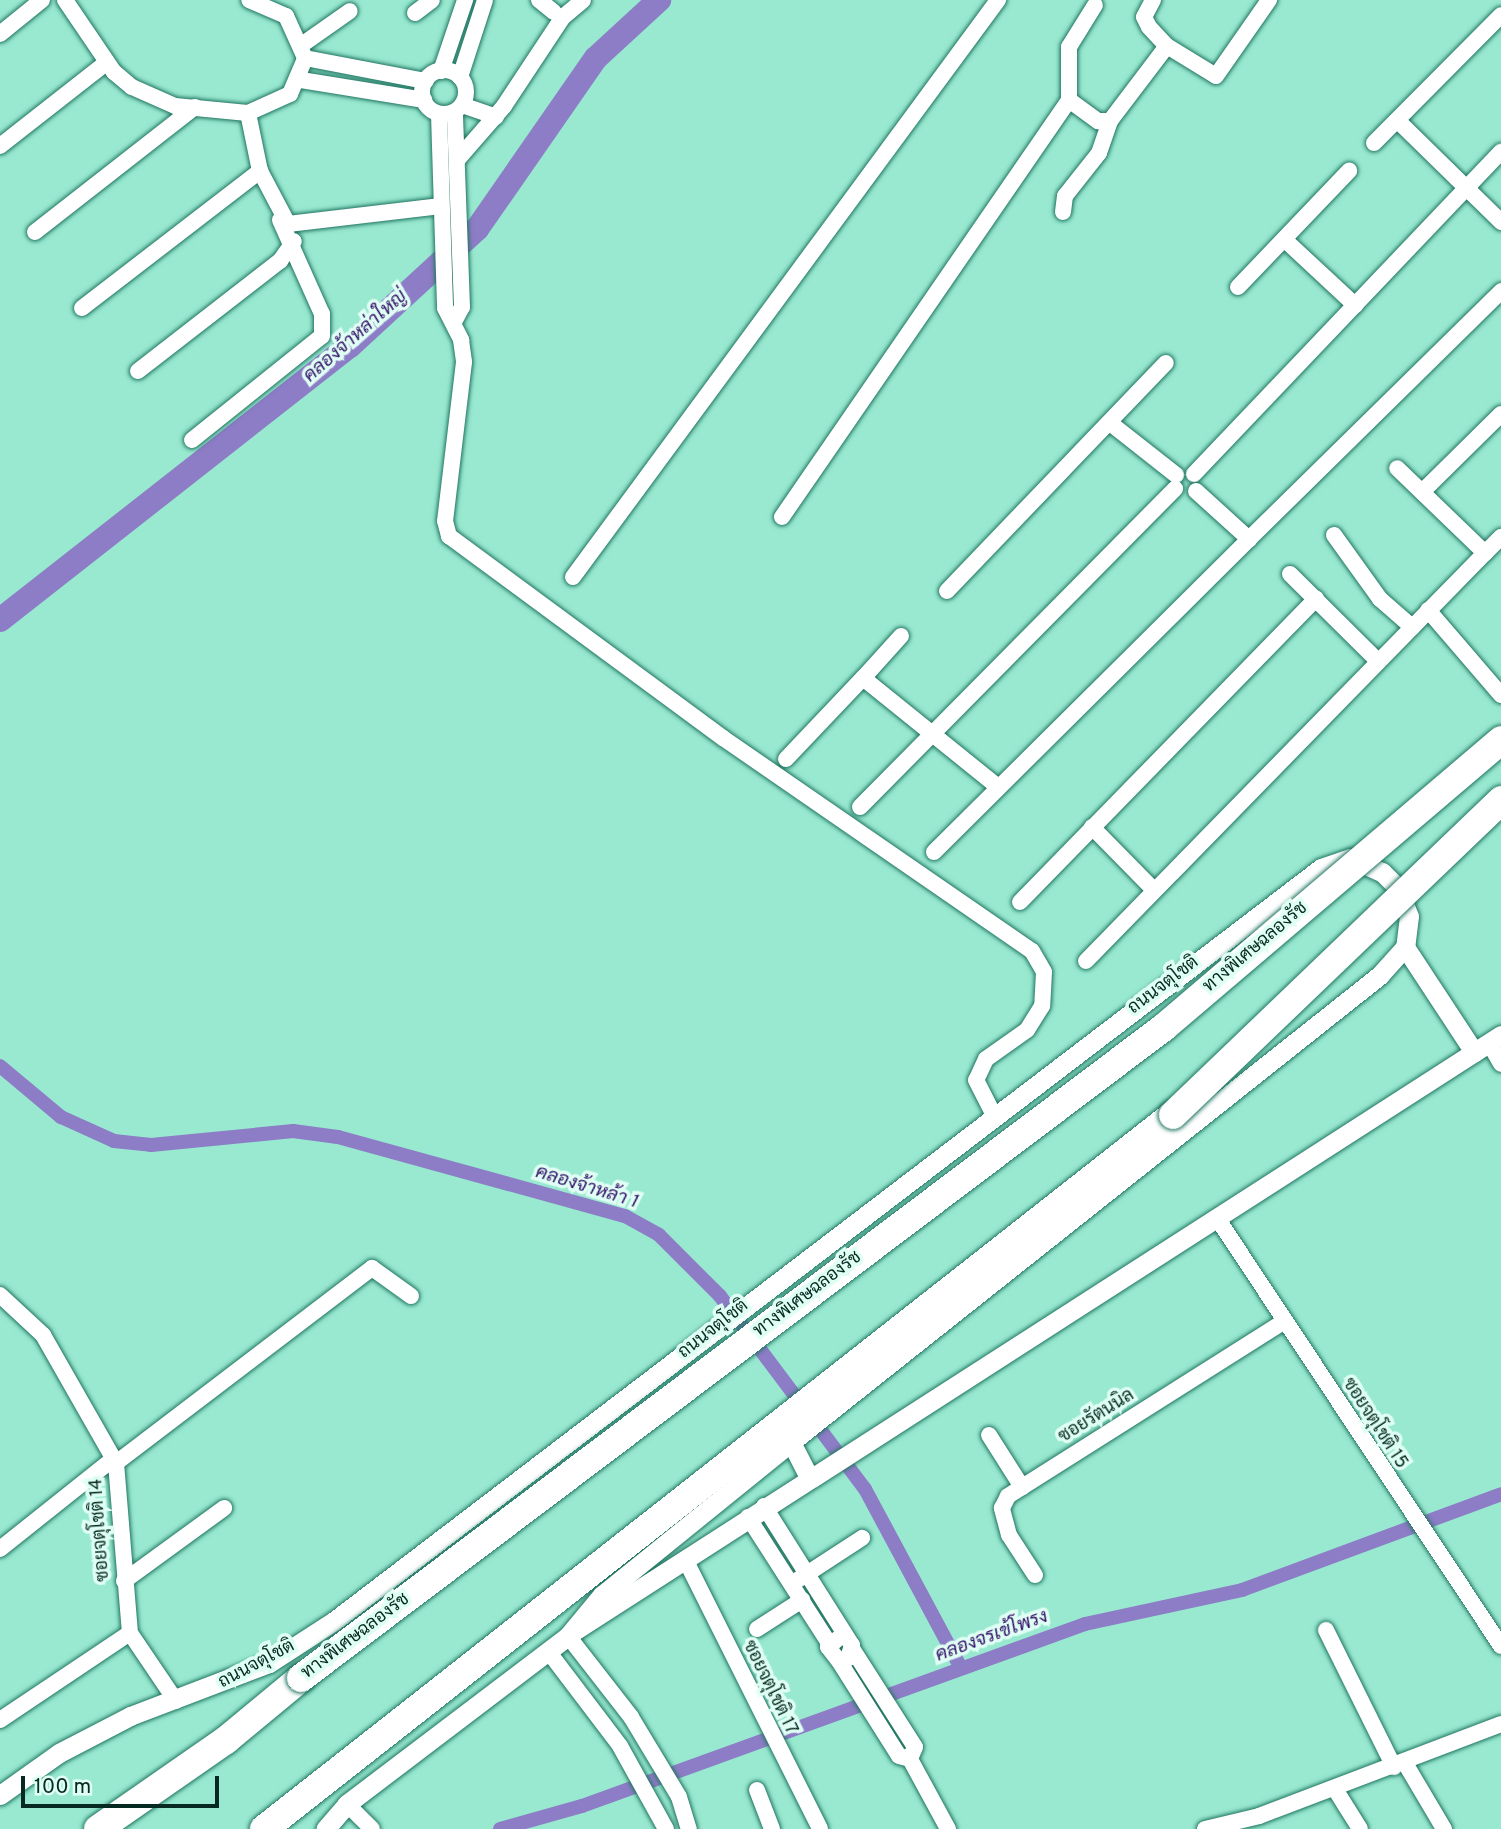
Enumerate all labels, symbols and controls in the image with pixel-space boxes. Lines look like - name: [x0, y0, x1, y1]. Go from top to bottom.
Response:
- water label: คลองจ้าหล่าใหญ่: [300, 286, 412, 388]
- street label: ทางพิเศษฉลองรัช: [1200, 898, 1312, 998]
- street label: ถนนจตุโชติ: [1124, 952, 1204, 1020]
- water label: คลองจ้าหล้า 1: [532, 1162, 640, 1214]
- street label: ทางพิเศษฉลองรัช: [750, 1247, 866, 1343]
- street label: ถนนจตุโชติ: [675, 1296, 753, 1364]
- street label: ซอยจตุโชติ 15: [1337, 1375, 1411, 1473]
- street label: ซอยรัตนนิล: [1055, 1385, 1139, 1449]
- street label: ซอยจตุโชติ 14: [87, 1478, 115, 1582]
- street label: ทางพิเศษฉลองรัช: [298, 1589, 414, 1685]
- water label: คลองจรเข้โพรง: [933, 1606, 1051, 1668]
- street label: ถนนจตุโชติ: [215, 1636, 299, 1694]
- street label: ซอยจตุโชติ 17: [737, 1638, 801, 1738]
- scale bar: [24, 1762, 222, 1806]
- text: 100 m: [34, 1774, 91, 1801]

